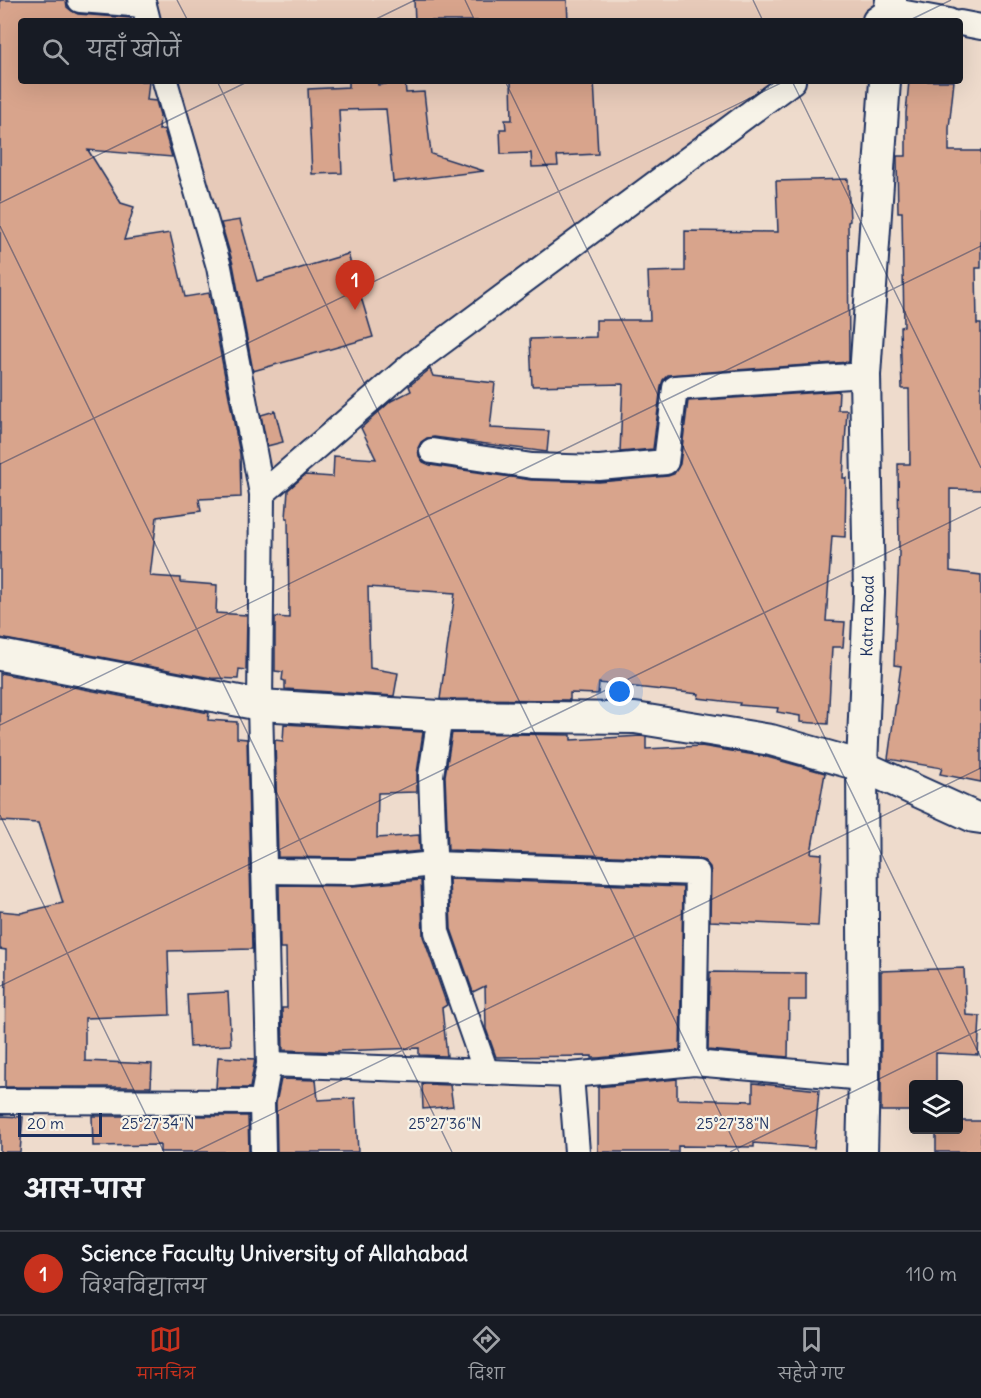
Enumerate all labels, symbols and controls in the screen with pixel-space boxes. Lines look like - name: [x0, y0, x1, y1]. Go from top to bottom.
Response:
- search box: [18, 18, 963, 84]
- icon: search: [39, 35, 72, 68]
- text: यहाँ खोजें: [87, 35, 181, 63]
- pin: 1: [336, 260, 374, 310]
- street label: Katra Road: [856, 575, 878, 657]
- your location: [605, 677, 634, 706]
- map controls: [909, 1080, 963, 1134]
- button: layers: [909, 1080, 963, 1134]
- scale bar: [18, 1110, 102, 1138]
- text: 20 m: [27, 1113, 64, 1133]
- text: 25°27'34"N: [122, 1114, 194, 1133]
- text: 25°27'36"N: [409, 1114, 481, 1133]
- text: 25°27'38"N: [697, 1114, 769, 1133]
- text: आस-पास: [24, 1172, 144, 1205]
- text: Science Faculty University of Allahabad: [81, 1239, 468, 1267]
- text: 1: [40, 1261, 47, 1286]
- text: 110 m: [906, 1261, 957, 1286]
- text: विश्वविद्यालय: [81, 1273, 207, 1298]
- tab: मानचित्र: [137, 1323, 195, 1391]
- tab: दिशा: [469, 1323, 505, 1391]
- tab: सहेजे गए: [778, 1323, 844, 1391]

